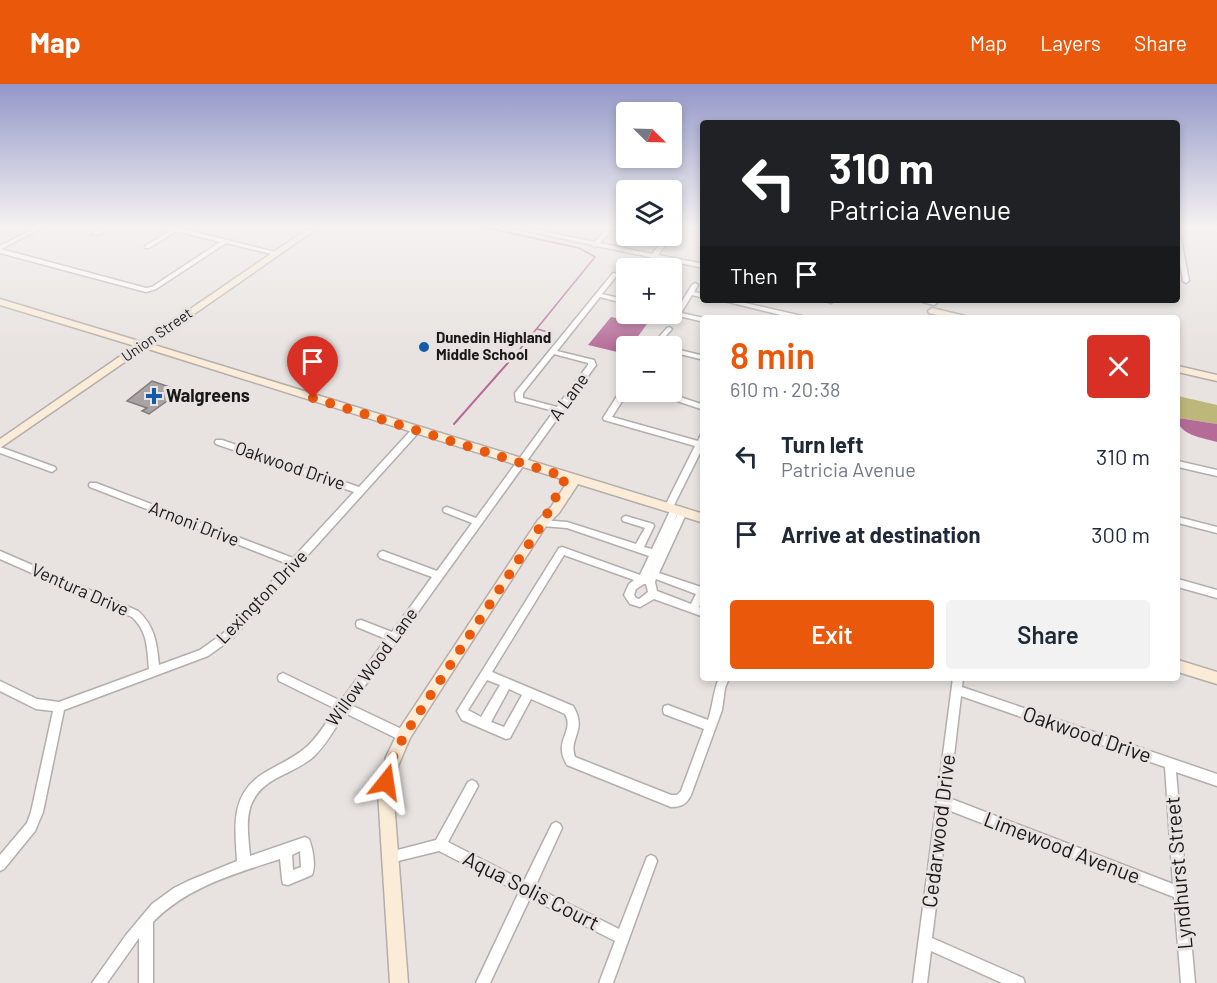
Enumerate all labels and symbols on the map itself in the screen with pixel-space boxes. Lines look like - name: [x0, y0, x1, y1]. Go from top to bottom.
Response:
- north arrow: [616, 102, 682, 168]
- street label: Union Street: [118, 303, 195, 365]
- place label: Dunedin Highland Middle School: [436, 328, 551, 363]
- pin: [287, 336, 338, 398]
- marker: Dunedin Highland Middle School: [417, 340, 431, 354]
- street label: A Lane: [544, 368, 593, 424]
- place label: Walgreens: [166, 384, 250, 406]
- marker: Walgreens: [147, 389, 161, 403]
- street label: Oakwood Drive: [232, 436, 348, 494]
- street label: Arnoni Drive: [146, 496, 243, 550]
- street label: Lexington Drive: [211, 545, 311, 648]
- street label: Ventura Drive: [28, 558, 133, 620]
- street label: Willow Wood Lane: [321, 603, 422, 730]
- street label: Oakwood Drive: [1020, 700, 1155, 767]
- position arrow: [354, 750, 418, 814]
- street label: Cedarwood Drive: [916, 753, 959, 909]
- street label: Lyndhurst Street: [1158, 796, 1197, 951]
- street label: Limewood Avenue: [981, 805, 1144, 888]
- street label: Aqua Solis Court: [459, 845, 604, 935]

